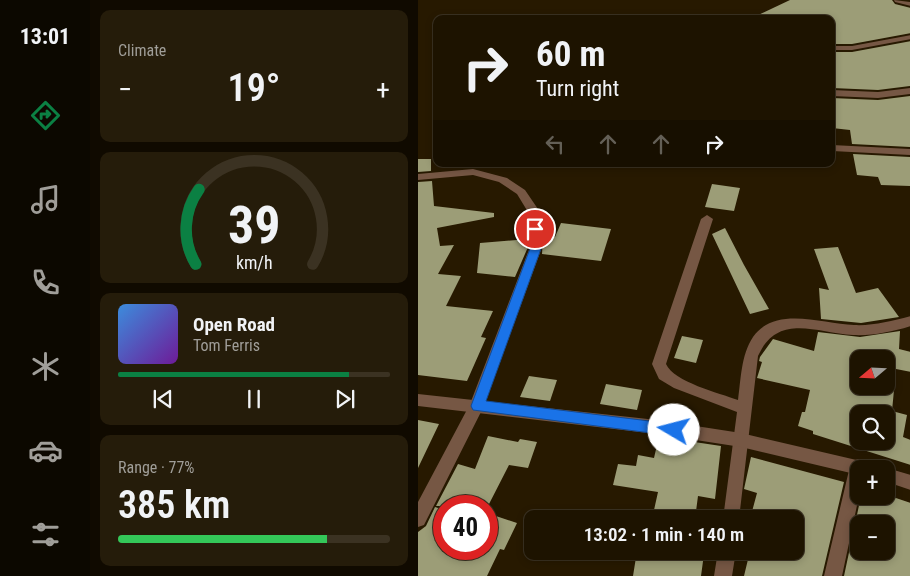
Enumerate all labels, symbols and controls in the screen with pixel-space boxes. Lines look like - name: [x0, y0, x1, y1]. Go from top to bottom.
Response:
- text: 13:01: [20, 24, 70, 49]
- text: 60 m: [536, 34, 605, 75]
- icon: right: [453, 35, 518, 100]
- text: Climate: [118, 41, 166, 60]
- text: 19°: [228, 66, 280, 110]
- text: −: [118, 73, 132, 106]
- text: +: [376, 73, 390, 106]
- text: Turn right: [536, 76, 619, 101]
- icon: directions: [28, 98, 63, 133]
- icon: left: [541, 130, 569, 158]
- icon: ahead: [594, 130, 622, 158]
- icon: ahead: [647, 130, 675, 158]
- icon: right: [700, 130, 728, 158]
- icon: music: [28, 182, 63, 217]
- text: 39: [228, 195, 280, 256]
- pin: [514, 208, 556, 250]
- icon: arrive: [521, 215, 549, 243]
- text: km/h: [236, 252, 272, 273]
- icon: phone: [28, 265, 63, 300]
- text: Open Road: [193, 313, 275, 336]
- text: Tom Ferris: [193, 336, 260, 355]
- icon: climate: [28, 349, 63, 384]
- north arrow: [850, 350, 896, 395]
- map controls: [850, 350, 895, 560]
- icon: previous: [149, 385, 177, 413]
- icon: pause: [240, 385, 268, 413]
- icon: next: [331, 385, 359, 413]
- position arrow: [647, 403, 699, 455]
- button: search: [850, 405, 895, 450]
- icon: car: [28, 433, 63, 468]
- text: Range · 77%: [118, 458, 194, 477]
- button: +: [850, 460, 895, 505]
- text: 385 km: [118, 483, 230, 527]
- speed limit sign: 40: [433, 495, 498, 560]
- button: −: [850, 515, 895, 560]
- icon: filters: [28, 517, 63, 552]
- text: 13:02 · 1 min · 140 m: [584, 523, 744, 546]

